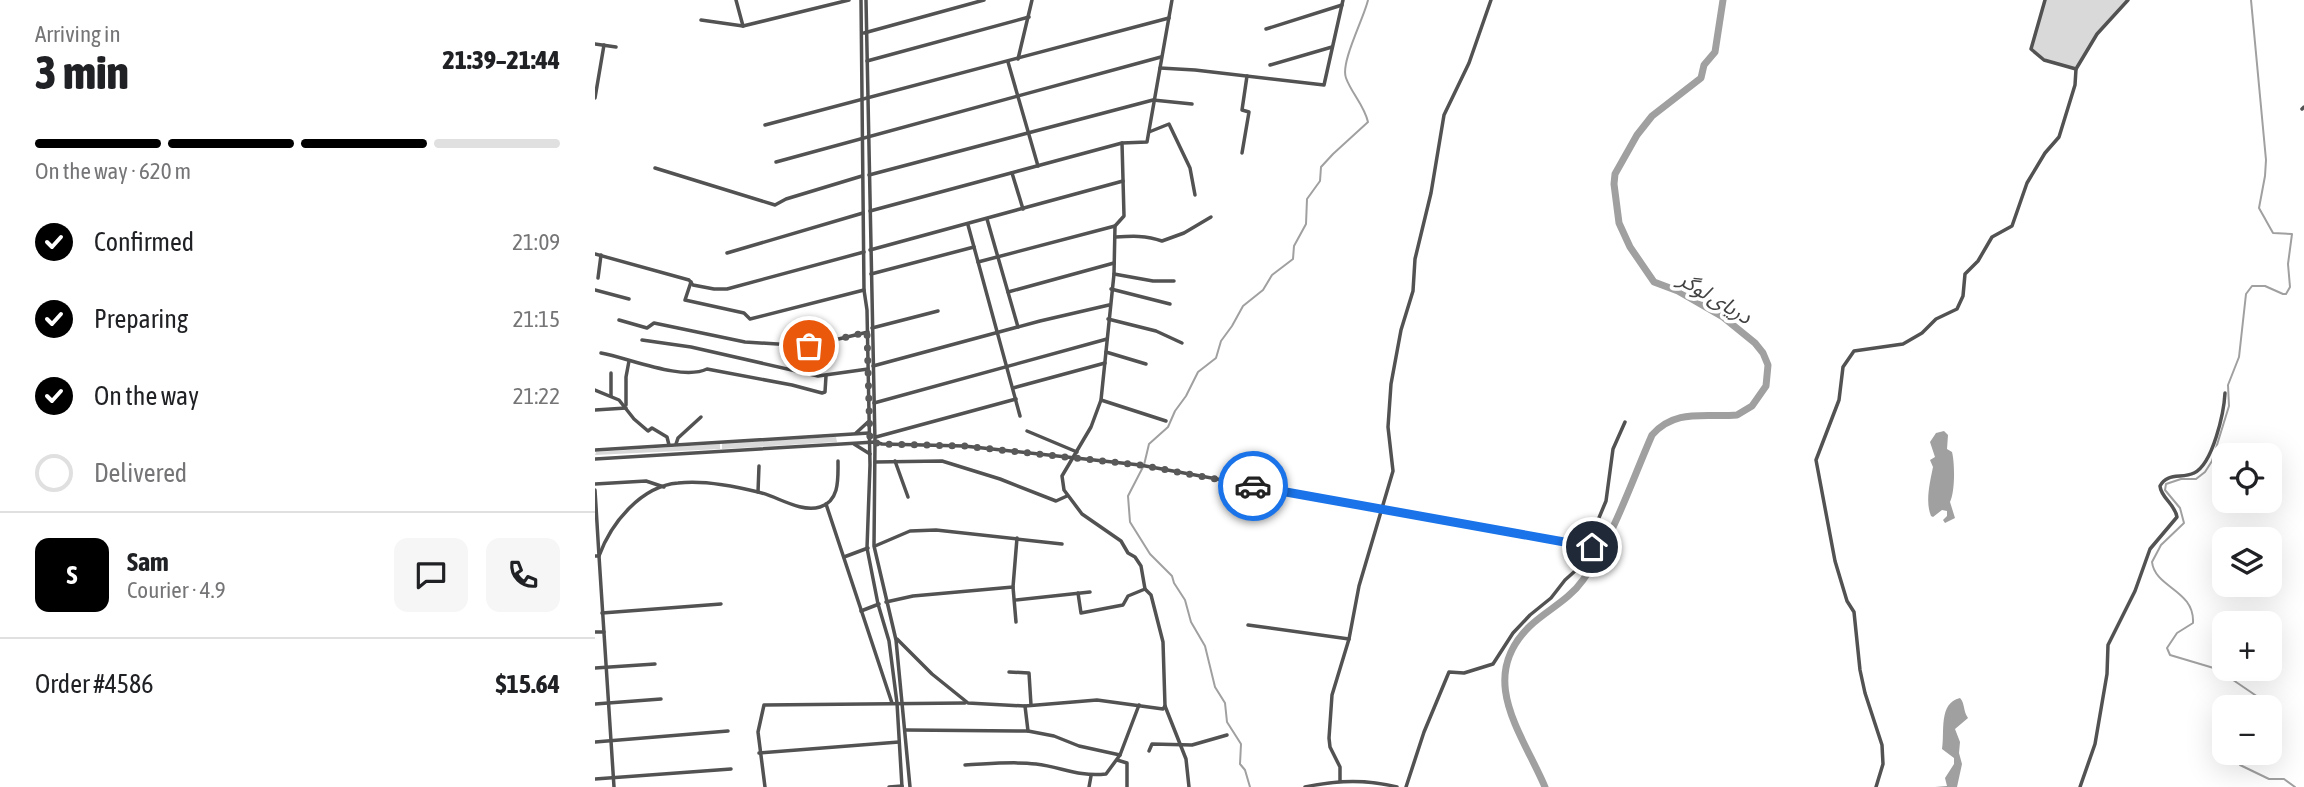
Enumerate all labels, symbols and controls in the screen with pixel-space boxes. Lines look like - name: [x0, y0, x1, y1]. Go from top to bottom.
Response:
- text: Arriving in: [35, 21, 121, 47]
- text: 21:39–21:44: [443, 45, 560, 75]
- text: 3 min: [35, 46, 129, 99]
- text: On the way · 620 m: [35, 158, 191, 184]
- icon: check: [35, 223, 73, 261]
- text: Confirmed: [94, 227, 194, 257]
- text: 21:09: [512, 229, 560, 255]
- water label: دریای لوگر: [1673, 265, 1757, 330]
- icon: check: [35, 300, 73, 338]
- text: Preparing: [94, 304, 188, 334]
- text: 21:15: [513, 306, 560, 332]
- pin: [779, 316, 839, 376]
- icon: bag: [790, 327, 828, 365]
- icon: check: [35, 377, 73, 415]
- text: On the way: [94, 381, 199, 411]
- text: 21:22: [513, 383, 560, 409]
- map controls: [2212, 443, 2282, 765]
- button: locate: [2212, 443, 2282, 513]
- courier: [1218, 451, 1288, 521]
- text: Delivered: [94, 458, 187, 488]
- icon: car: [1234, 467, 1272, 505]
- pin: [1562, 517, 1622, 577]
- button: layers: [2212, 527, 2282, 597]
- icon: home: [1573, 528, 1611, 566]
- button: chat: [394, 538, 468, 612]
- button: phone: [486, 538, 560, 612]
- text: Sam: [127, 547, 169, 577]
- text: S: [67, 560, 77, 590]
- text: Courier · 4.9: [127, 577, 226, 603]
- button: +: [2212, 611, 2282, 681]
- text: Order #4586: [35, 669, 154, 699]
- text: $15.64: [496, 669, 560, 699]
- button: −: [2212, 695, 2282, 765]

